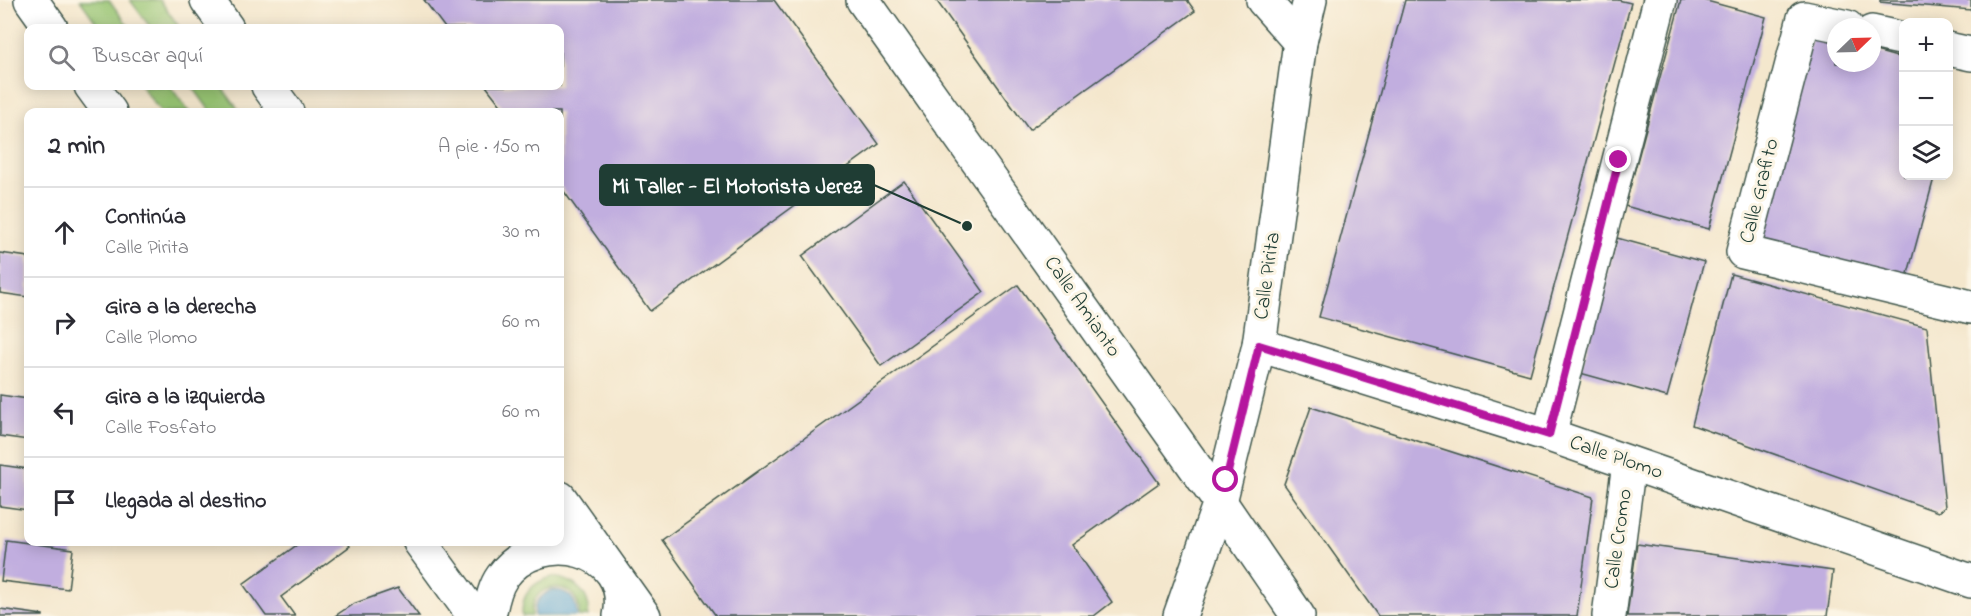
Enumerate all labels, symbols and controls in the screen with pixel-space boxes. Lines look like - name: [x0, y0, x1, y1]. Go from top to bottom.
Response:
- north arrow: [1827, 18, 1881, 72]
- map controls: [1899, 18, 1953, 180]
- button: +: [1899, 18, 1953, 72]
- search box: [24, 24, 564, 90]
- icon: search: [45, 41, 78, 74]
- text: Buscar aquí: [93, 41, 203, 73]
- button: −: [1899, 72, 1953, 126]
- button: layers: [1899, 126, 1953, 180]
- text: 2 min: [48, 128, 105, 166]
- text: A pie · 150 m: [438, 133, 540, 162]
- street label: Calle Grafito: [1732, 135, 1788, 247]
- route end: [1605, 146, 1631, 172]
- callout: Mi Taller - El Motorista Jerez: [600, 165, 874, 205]
- text: Mi Taller - El Motorista Jerez: [612, 172, 863, 204]
- text: Continúa: [105, 202, 186, 234]
- icon: ahead: [48, 216, 81, 249]
- text: 30 m: [503, 218, 540, 247]
- street label: Calle Pirita: [1247, 230, 1289, 322]
- text: Calle Pirita: [105, 234, 189, 263]
- street label: Calle Amianto: [1036, 250, 1128, 364]
- text: Gira a la derecha: [105, 292, 256, 324]
- icon: right: [48, 306, 81, 339]
- text: 60 m: [502, 308, 540, 337]
- text: Calle Plomo: [105, 324, 198, 353]
- text: Gira a la izquierda: [105, 382, 265, 414]
- icon: left: [48, 396, 81, 429]
- text: 60 m: [502, 398, 540, 427]
- text: Calle Fosfato: [105, 414, 216, 443]
- street label: Calle Plomo: [1565, 428, 1667, 488]
- route start: [1212, 466, 1238, 492]
- icon: arrive: [48, 486, 81, 519]
- text: Llegada al destino: [105, 486, 266, 518]
- street label: Calle Cromo: [1597, 487, 1641, 591]

